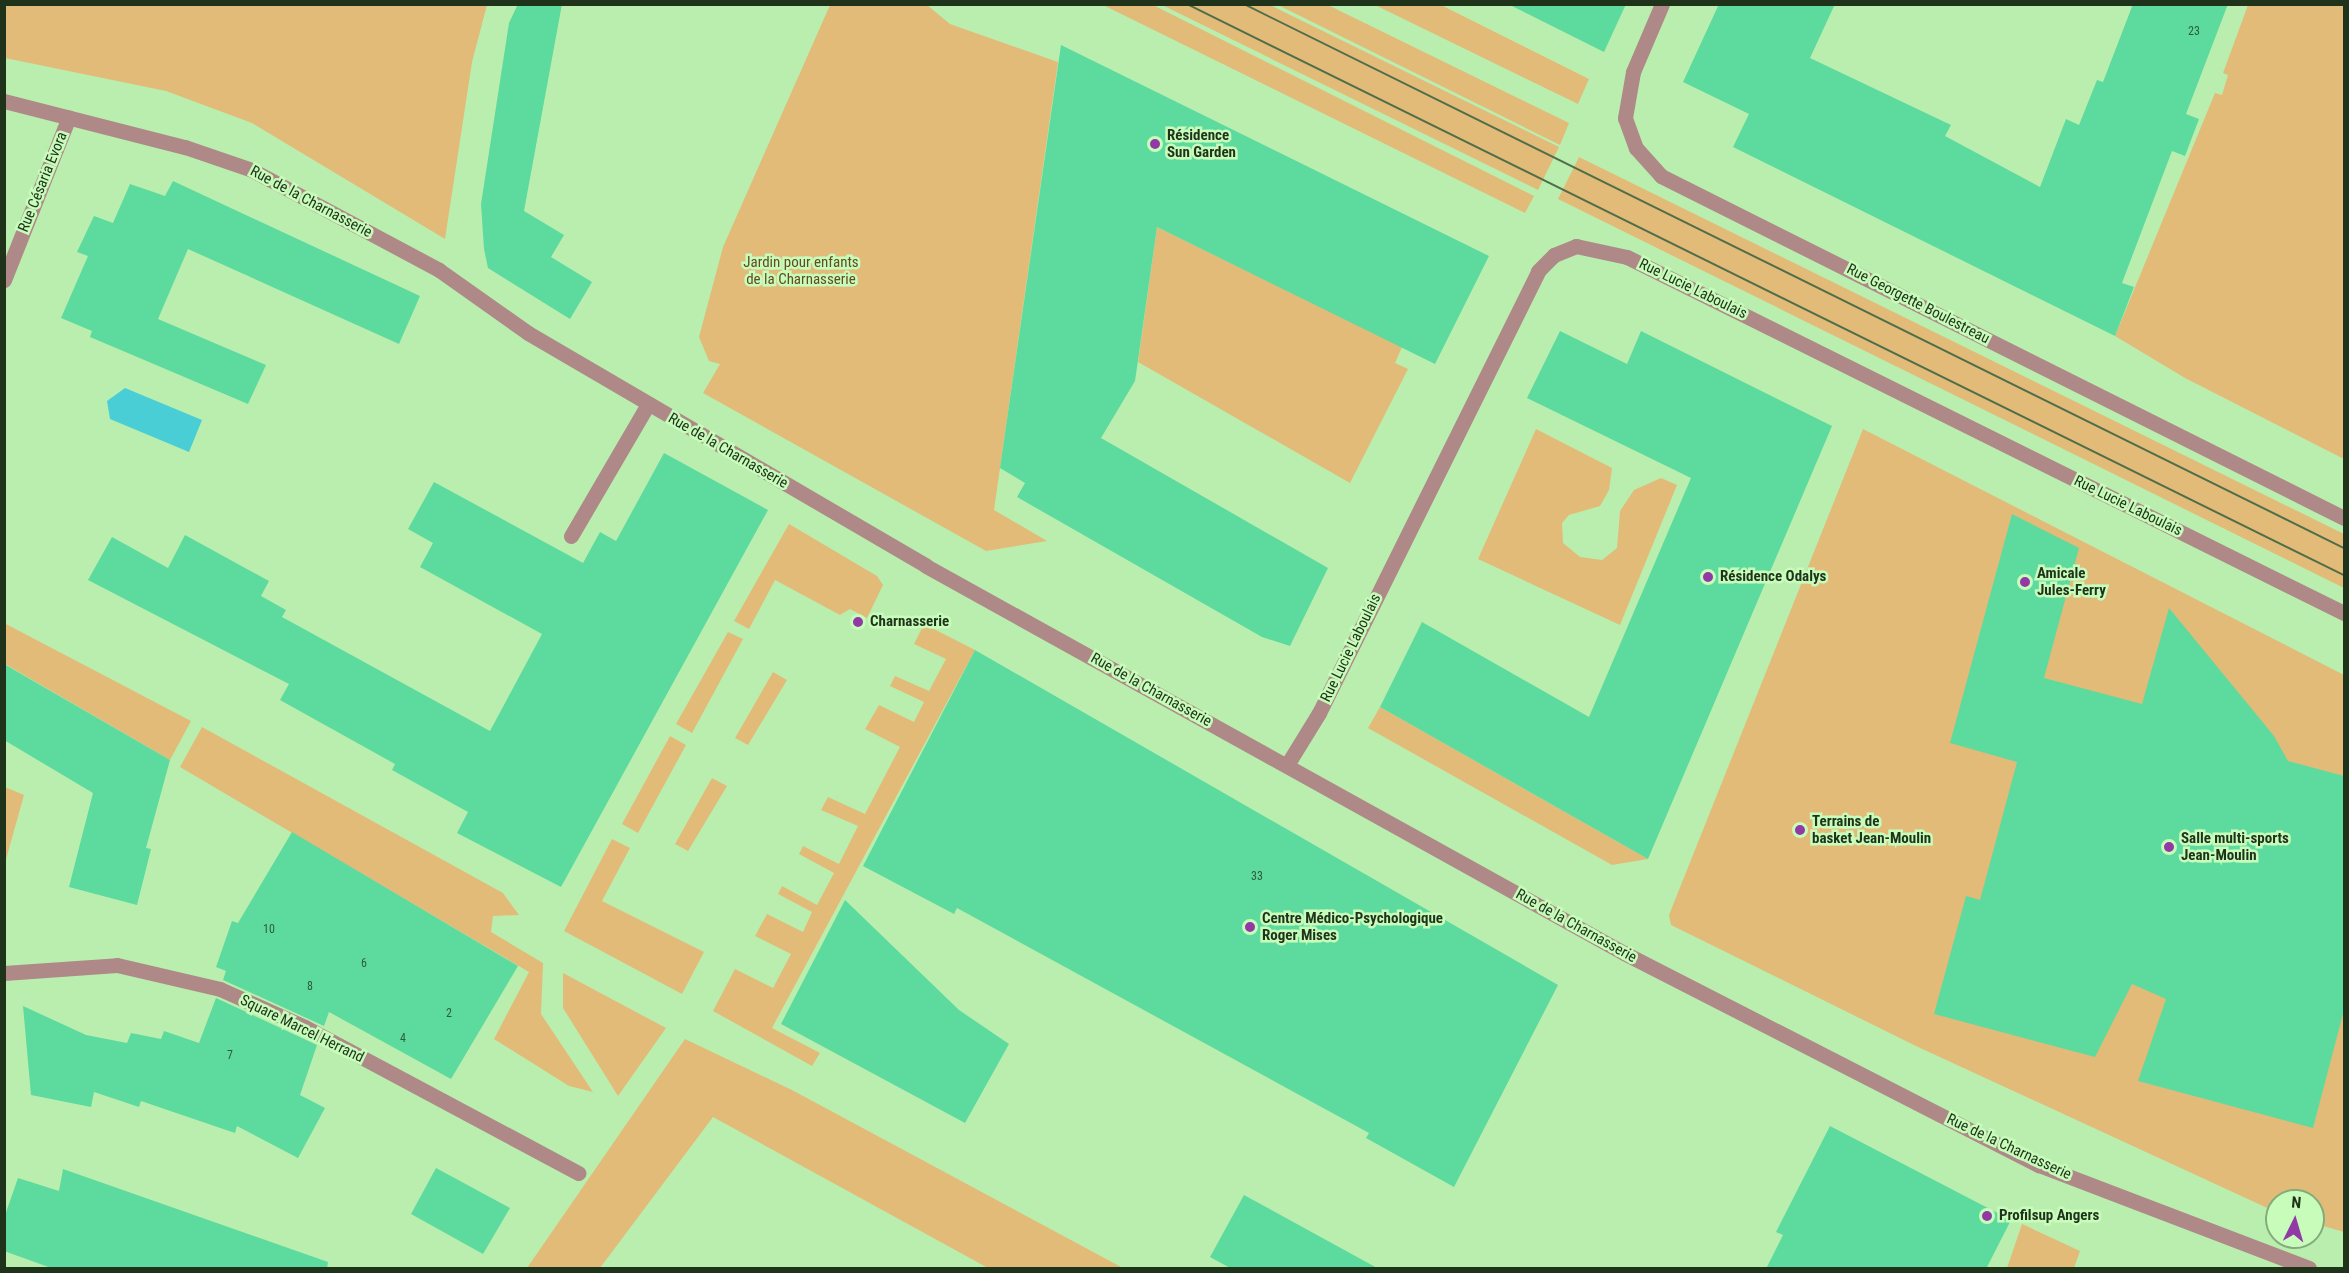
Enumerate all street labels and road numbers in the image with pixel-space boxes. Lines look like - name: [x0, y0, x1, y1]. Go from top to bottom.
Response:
- street label: Rue Césaria Evora: [15, 129, 71, 235]
- street label: Rue de la Charnasserie: [247, 162, 375, 242]
- street label: Rue Lucie Laboulais: [1636, 255, 1750, 323]
- street label: Rue Georgette Boulestreau: [1844, 260, 1992, 348]
- street label: Rue de la Charnasserie: [665, 409, 791, 493]
- street label: Rue Lucie Laboulais: [2071, 472, 2185, 540]
- street label: Rue Lucie Laboulais: [1317, 591, 1385, 705]
- street label: Rue de la Charnasserie: [1087, 649, 1215, 731]
- street label: Rue de la Charnasserie: [1512, 885, 1640, 967]
- street label: Square Marcel Herrand: [237, 991, 367, 1067]
- street label: Rue de la Charnasserie: [1944, 1110, 2074, 1184]

